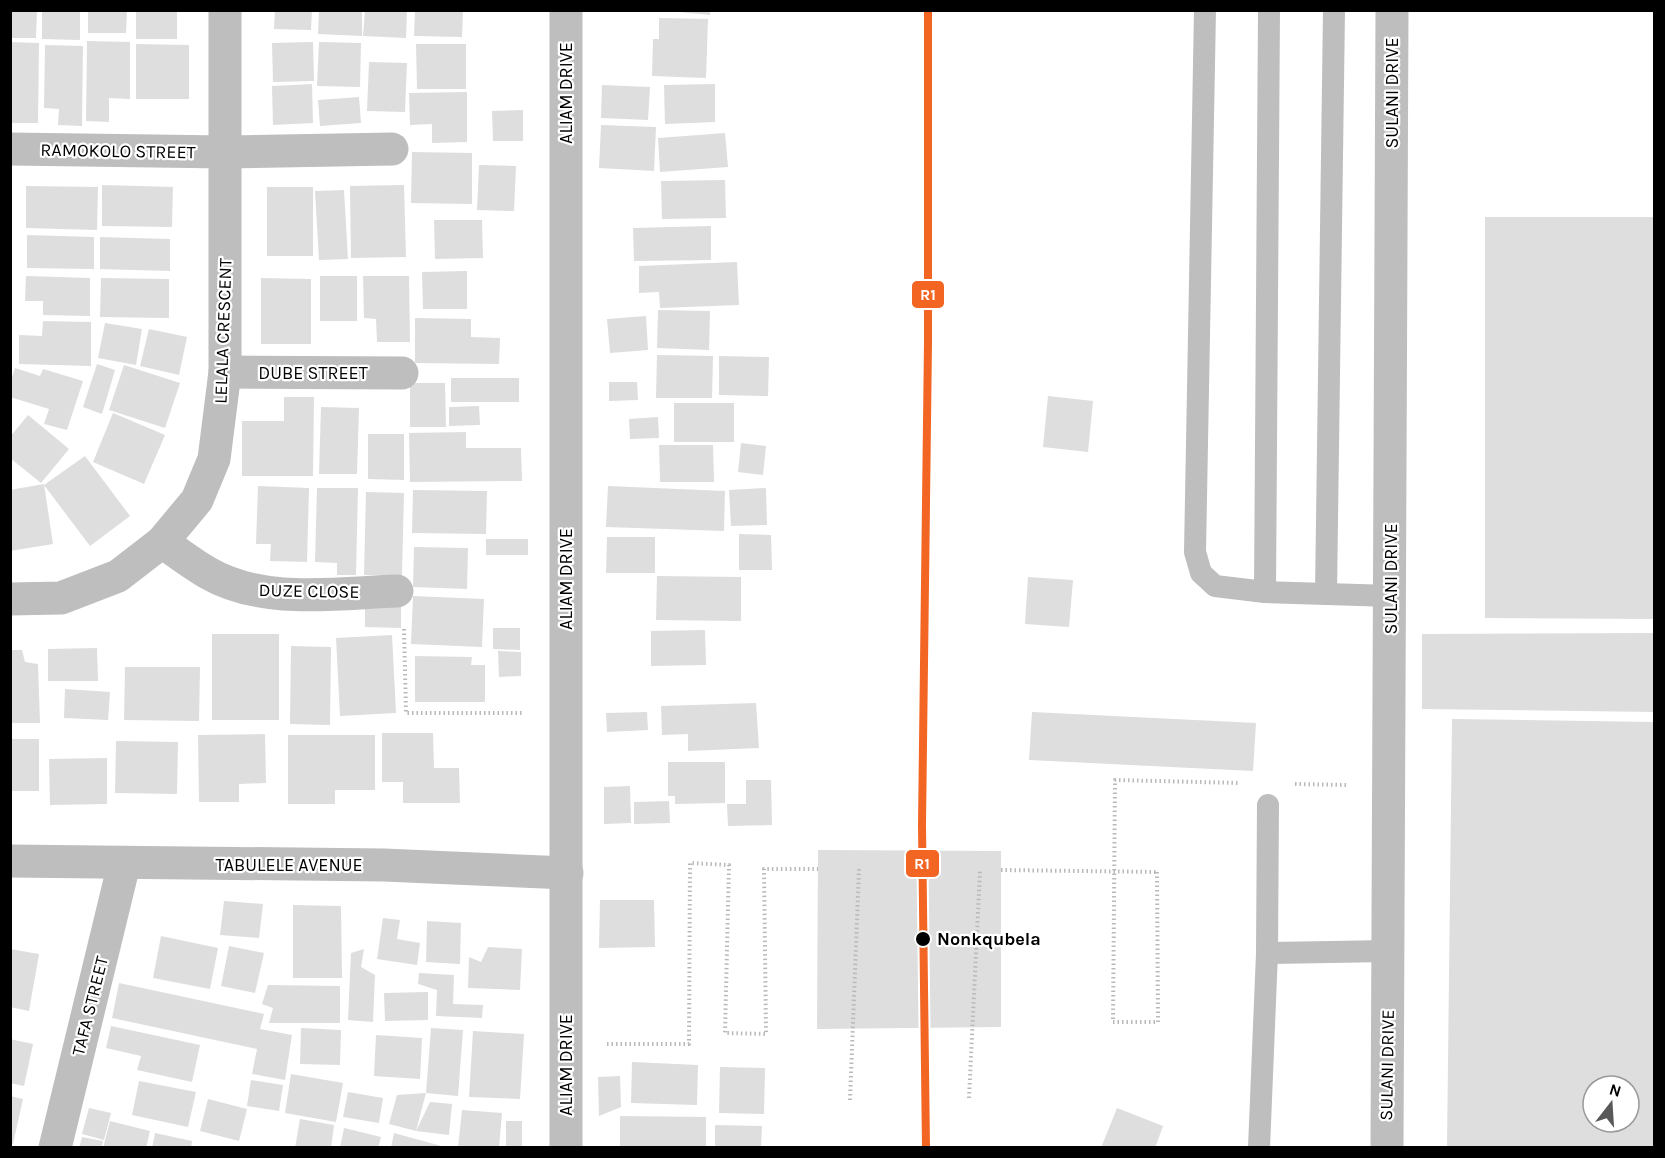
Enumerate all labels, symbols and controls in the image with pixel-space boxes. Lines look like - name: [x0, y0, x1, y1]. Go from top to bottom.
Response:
- street label: SULANI DRIVE: [1381, 37, 1403, 149]
- street label: ALIAM DRIVE: [555, 42, 577, 144]
- street label: RAMOKOLO STREET: [40, 139, 196, 163]
- street label: LELALA CRESCENT: [209, 258, 237, 404]
- line badge: R1: [911, 280, 945, 309]
- text: R1: [920, 285, 936, 304]
- street label: DUBE STREET: [258, 362, 368, 384]
- street label: SULANI DRIVE: [1380, 523, 1402, 635]
- street label: ALIAM DRIVE: [555, 528, 577, 630]
- street label: DUZE CLOSE: [258, 579, 360, 603]
- line badge: R1: [905, 849, 940, 878]
- street label: TABULELE AVENUE: [215, 854, 363, 876]
- text: R1: [914, 854, 930, 873]
- place label: Nonkqubela: [937, 928, 1041, 950]
- marker: Nonkqubela: [914, 930, 932, 948]
- street label: TAFA STREET: [67, 954, 113, 1058]
- street label: SULANI DRIVE: [1375, 1009, 1399, 1121]
- street label: ALIAM DRIVE: [555, 1014, 577, 1116]
- north arrow: [1581, 1074, 1641, 1134]
- text: N: [1607, 1079, 1624, 1101]

